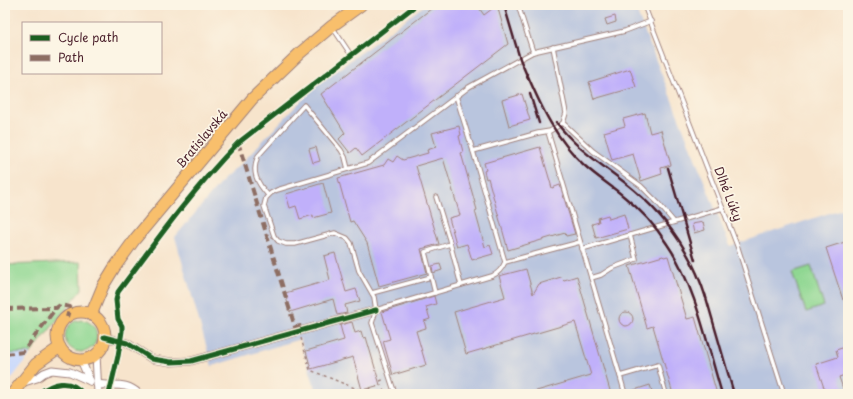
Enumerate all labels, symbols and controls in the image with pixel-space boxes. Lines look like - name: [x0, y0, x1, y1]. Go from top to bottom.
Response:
- legend: [22, 22, 162, 74]
- text: Cycle path: [58, 28, 119, 46]
- text: Path: [58, 48, 84, 66]
- street label: Bratislavská: [171, 105, 231, 171]
- street label: Dlhé Lúky: [710, 164, 748, 224]

